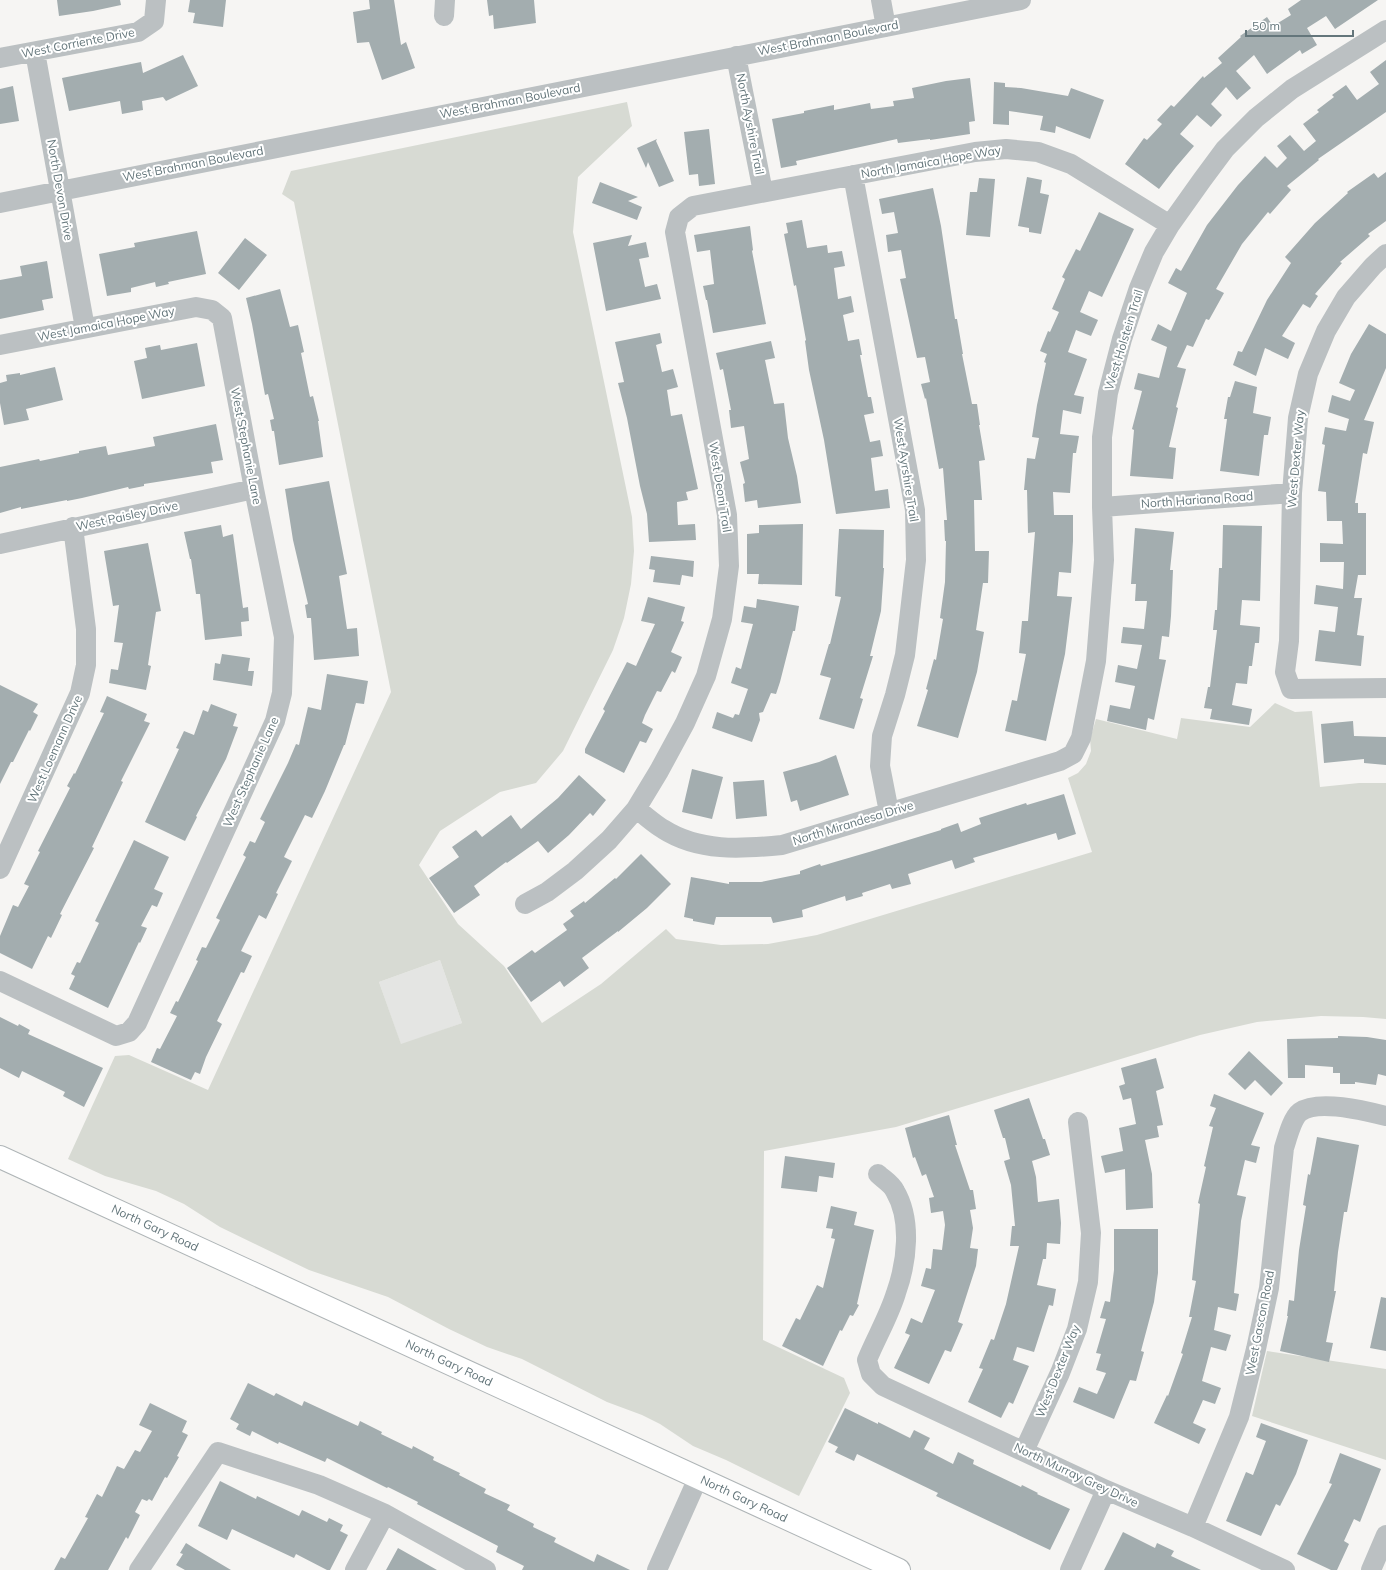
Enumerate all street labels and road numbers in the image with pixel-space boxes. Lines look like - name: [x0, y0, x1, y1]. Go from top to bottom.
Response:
- street label: West Brahman Boulevard: [756, 16, 900, 59]
- street label: West Corriente Drive: [20, 24, 136, 61]
- street label: North Ayshire Trail: [733, 72, 768, 176]
- street label: West Brahman Boulevard: [438, 79, 582, 122]
- street label: North Devon Drive: [44, 138, 77, 242]
- street label: West Brahman Boulevard: [121, 142, 265, 185]
- street label: North Jamaica Hope Way: [860, 142, 1003, 181]
- street label: West Holstein Trail: [1101, 288, 1146, 392]
- street label: West Jamaica Hope Way: [36, 303, 176, 344]
- street label: West Stephanie Lane: [228, 386, 265, 506]
- street label: West Dexter Way: [1284, 409, 1307, 509]
- street label: West Ayrshire Trail: [891, 417, 922, 523]
- street label: West Deoni Trail: [706, 441, 735, 533]
- street label: North Hariana Road: [1140, 488, 1254, 511]
- street label: West Paisley Drive: [75, 497, 179, 534]
- street label: West Loemann Drive: [24, 693, 85, 805]
- street label: West Stephanie Lane: [220, 714, 282, 829]
- street label: North Mirandesa Drive: [791, 797, 915, 848]
- street label: North Gary Road: [109, 1201, 201, 1254]
- street label: West Gascon Road: [1242, 1269, 1277, 1377]
- street label: West Dexter Way: [1032, 1322, 1083, 1419]
- street label: North Gary Road: [403, 1336, 495, 1389]
- street label: North Murray Grey Drive: [1012, 1439, 1141, 1510]
- street label: North Gary Road: [698, 1472, 790, 1525]

